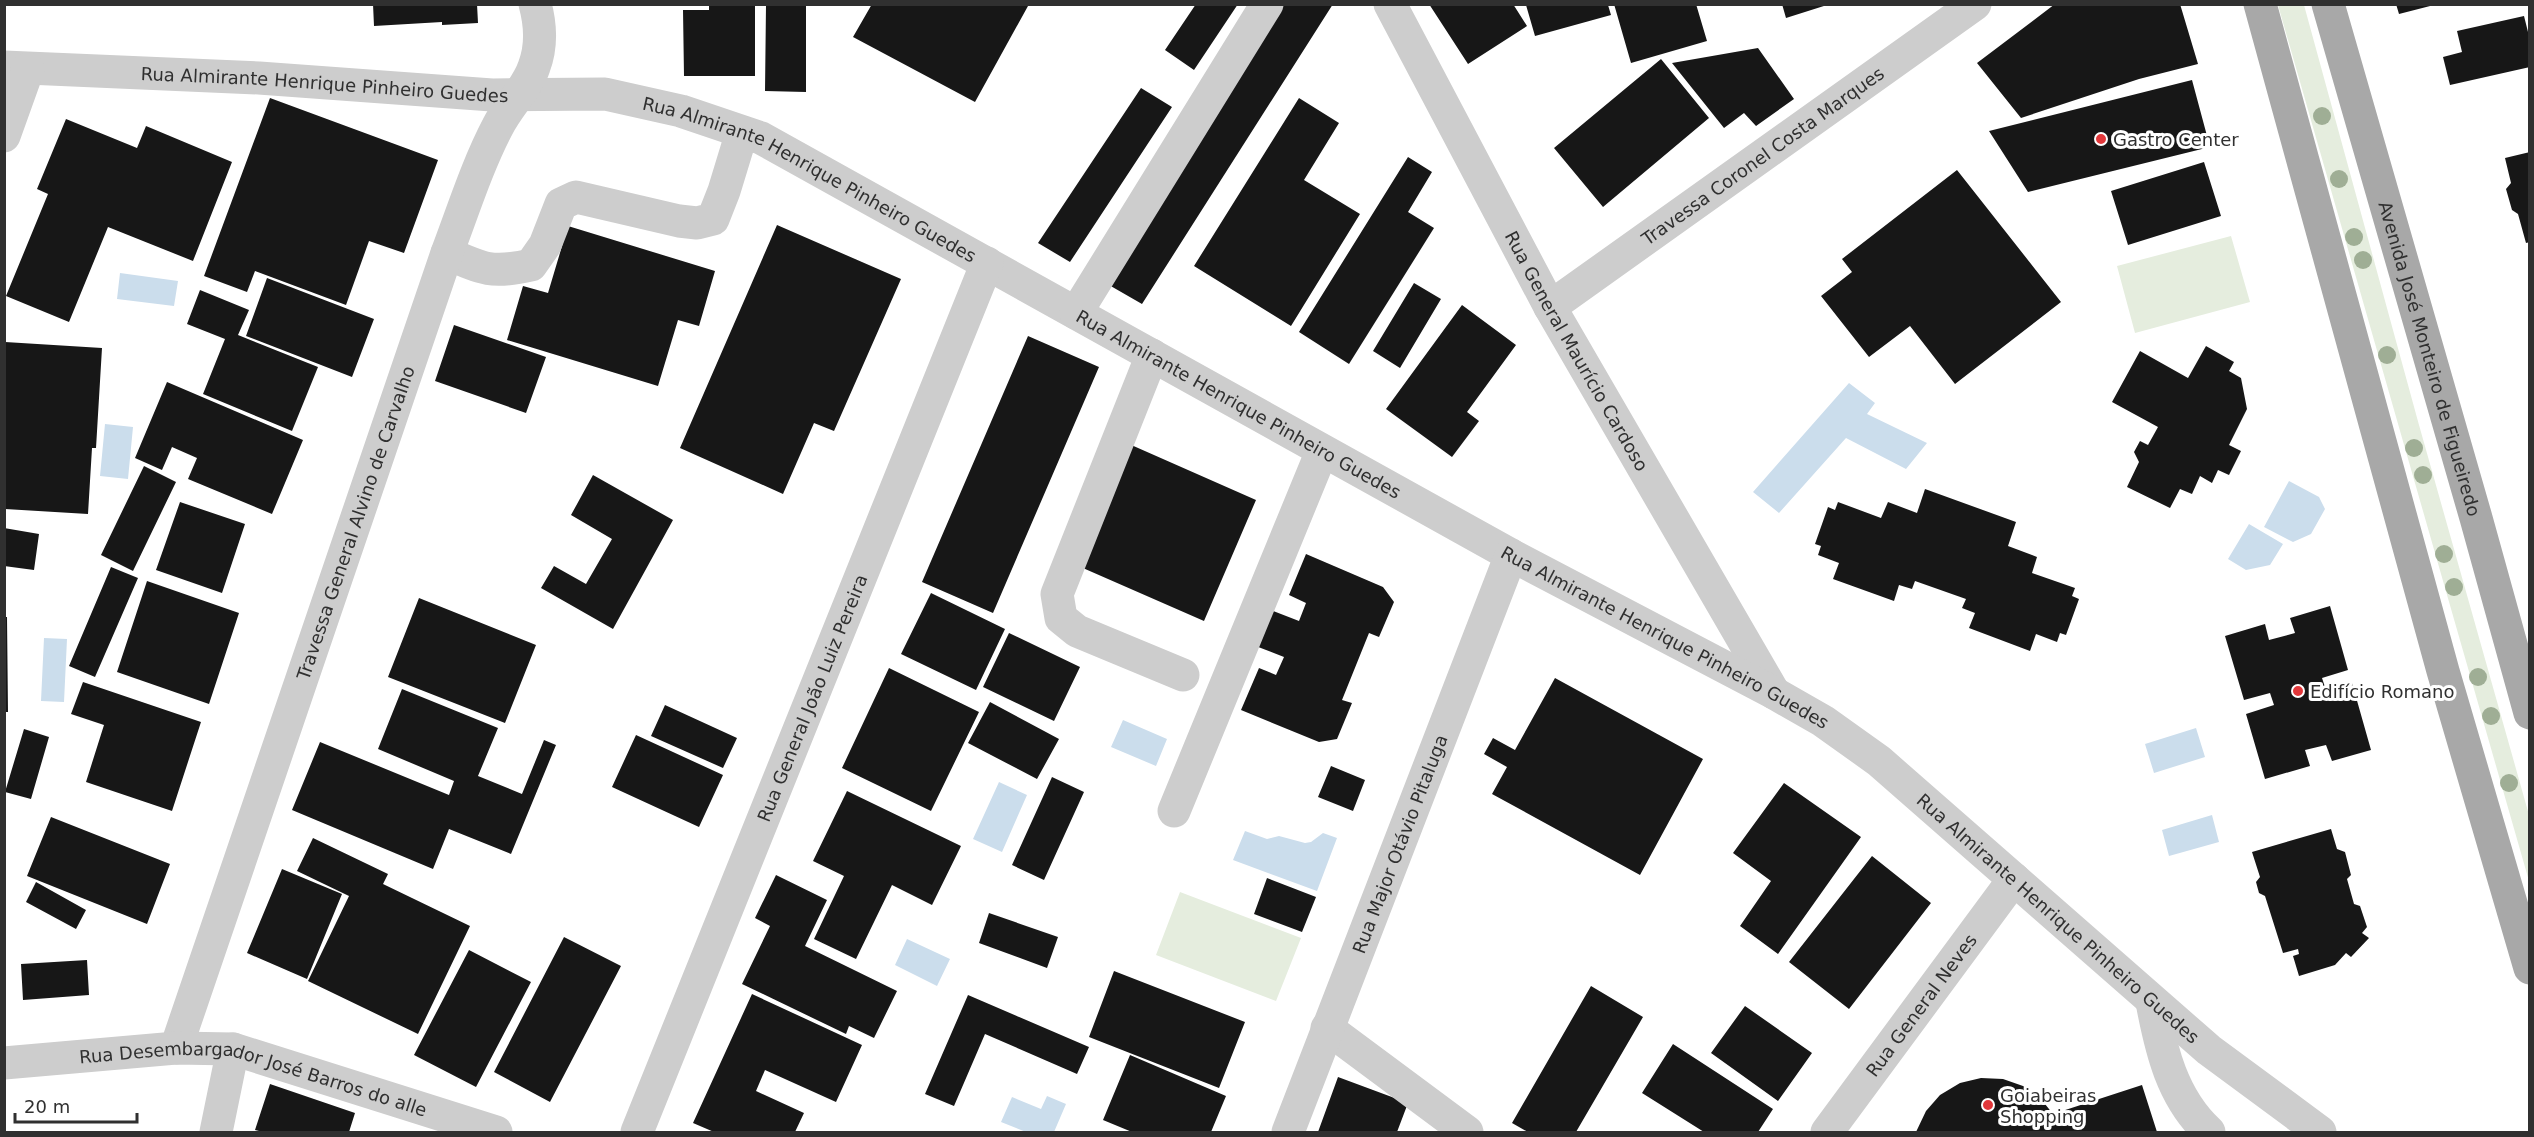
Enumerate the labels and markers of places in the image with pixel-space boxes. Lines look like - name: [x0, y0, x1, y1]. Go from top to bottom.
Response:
- place label: Gastro Center: [2113, 129, 2239, 150]
- marker: Gastro Center: [2094, 132, 2108, 146]
- place label: Edifício Romano: [2310, 681, 2454, 702]
- marker: Edifício Romano: [2291, 684, 2305, 698]
- place label: Goiabeiras Shopping: [2000, 1085, 2096, 1127]
- marker: Goiabeiras Shopping: [1981, 1098, 1995, 1112]

